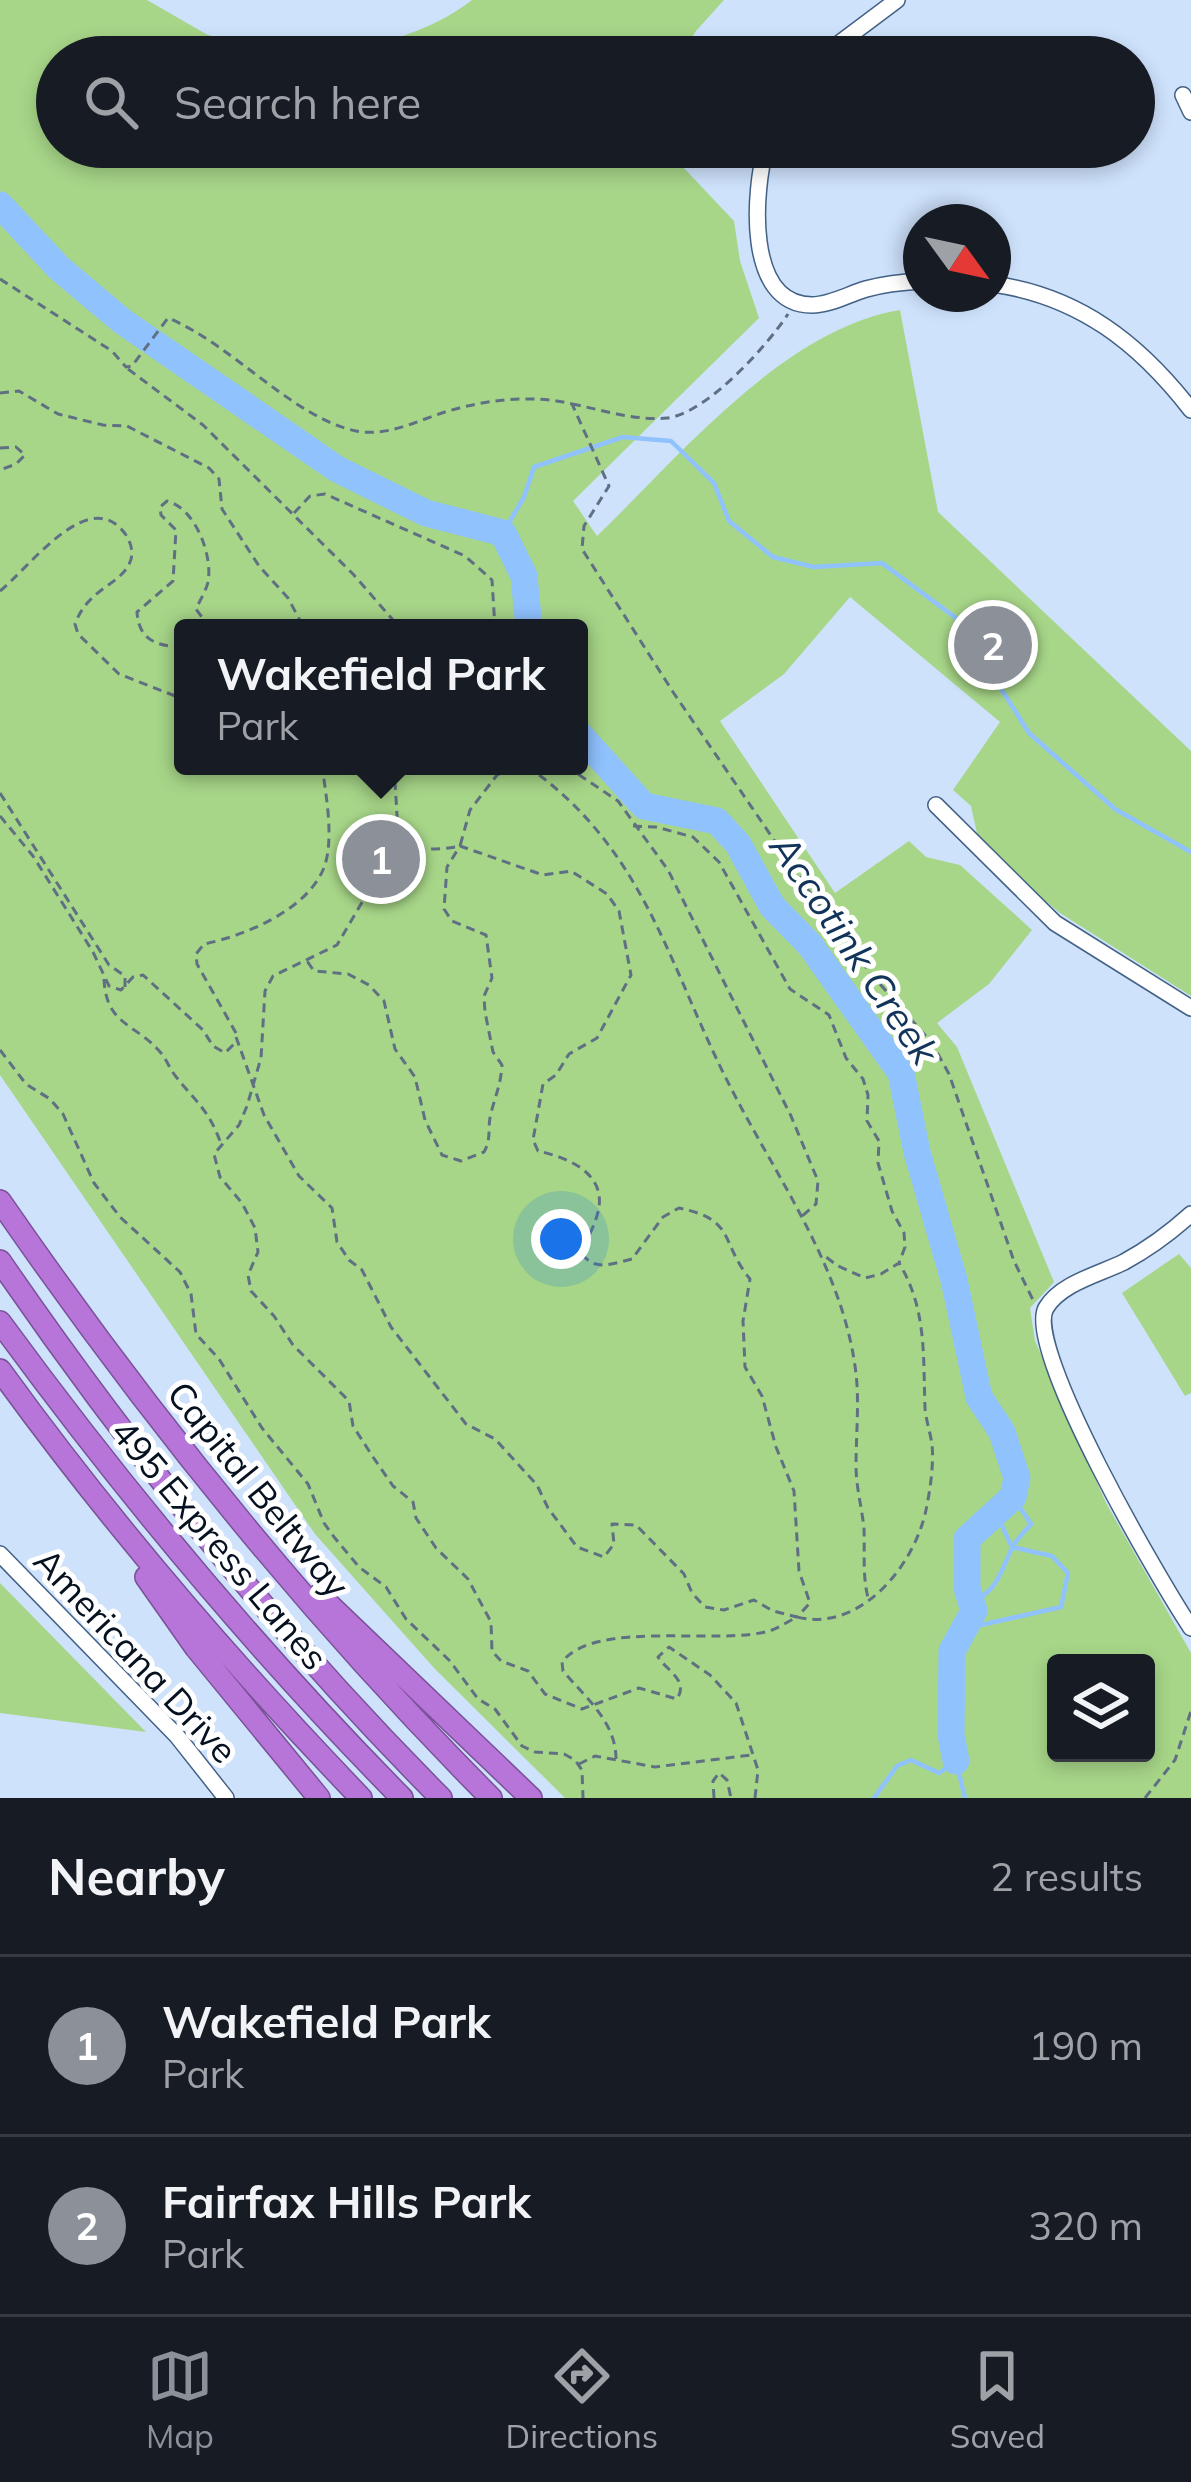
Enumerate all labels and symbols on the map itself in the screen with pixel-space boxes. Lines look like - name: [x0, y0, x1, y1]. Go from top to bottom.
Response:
- north arrow: [903, 204, 1011, 312]
- pin: 2: [954, 600, 1032, 690]
- pin: 1: [342, 814, 420, 904]
- water label: Accotink Creek: [759, 824, 951, 1074]
- your location: [531, 1209, 591, 1269]
- street label: Capital Beltway: [158, 1372, 360, 1606]
- street label: 495 Express Lanes: [102, 1409, 338, 1679]
- street label: Americana Drive: [25, 1538, 247, 1772]

